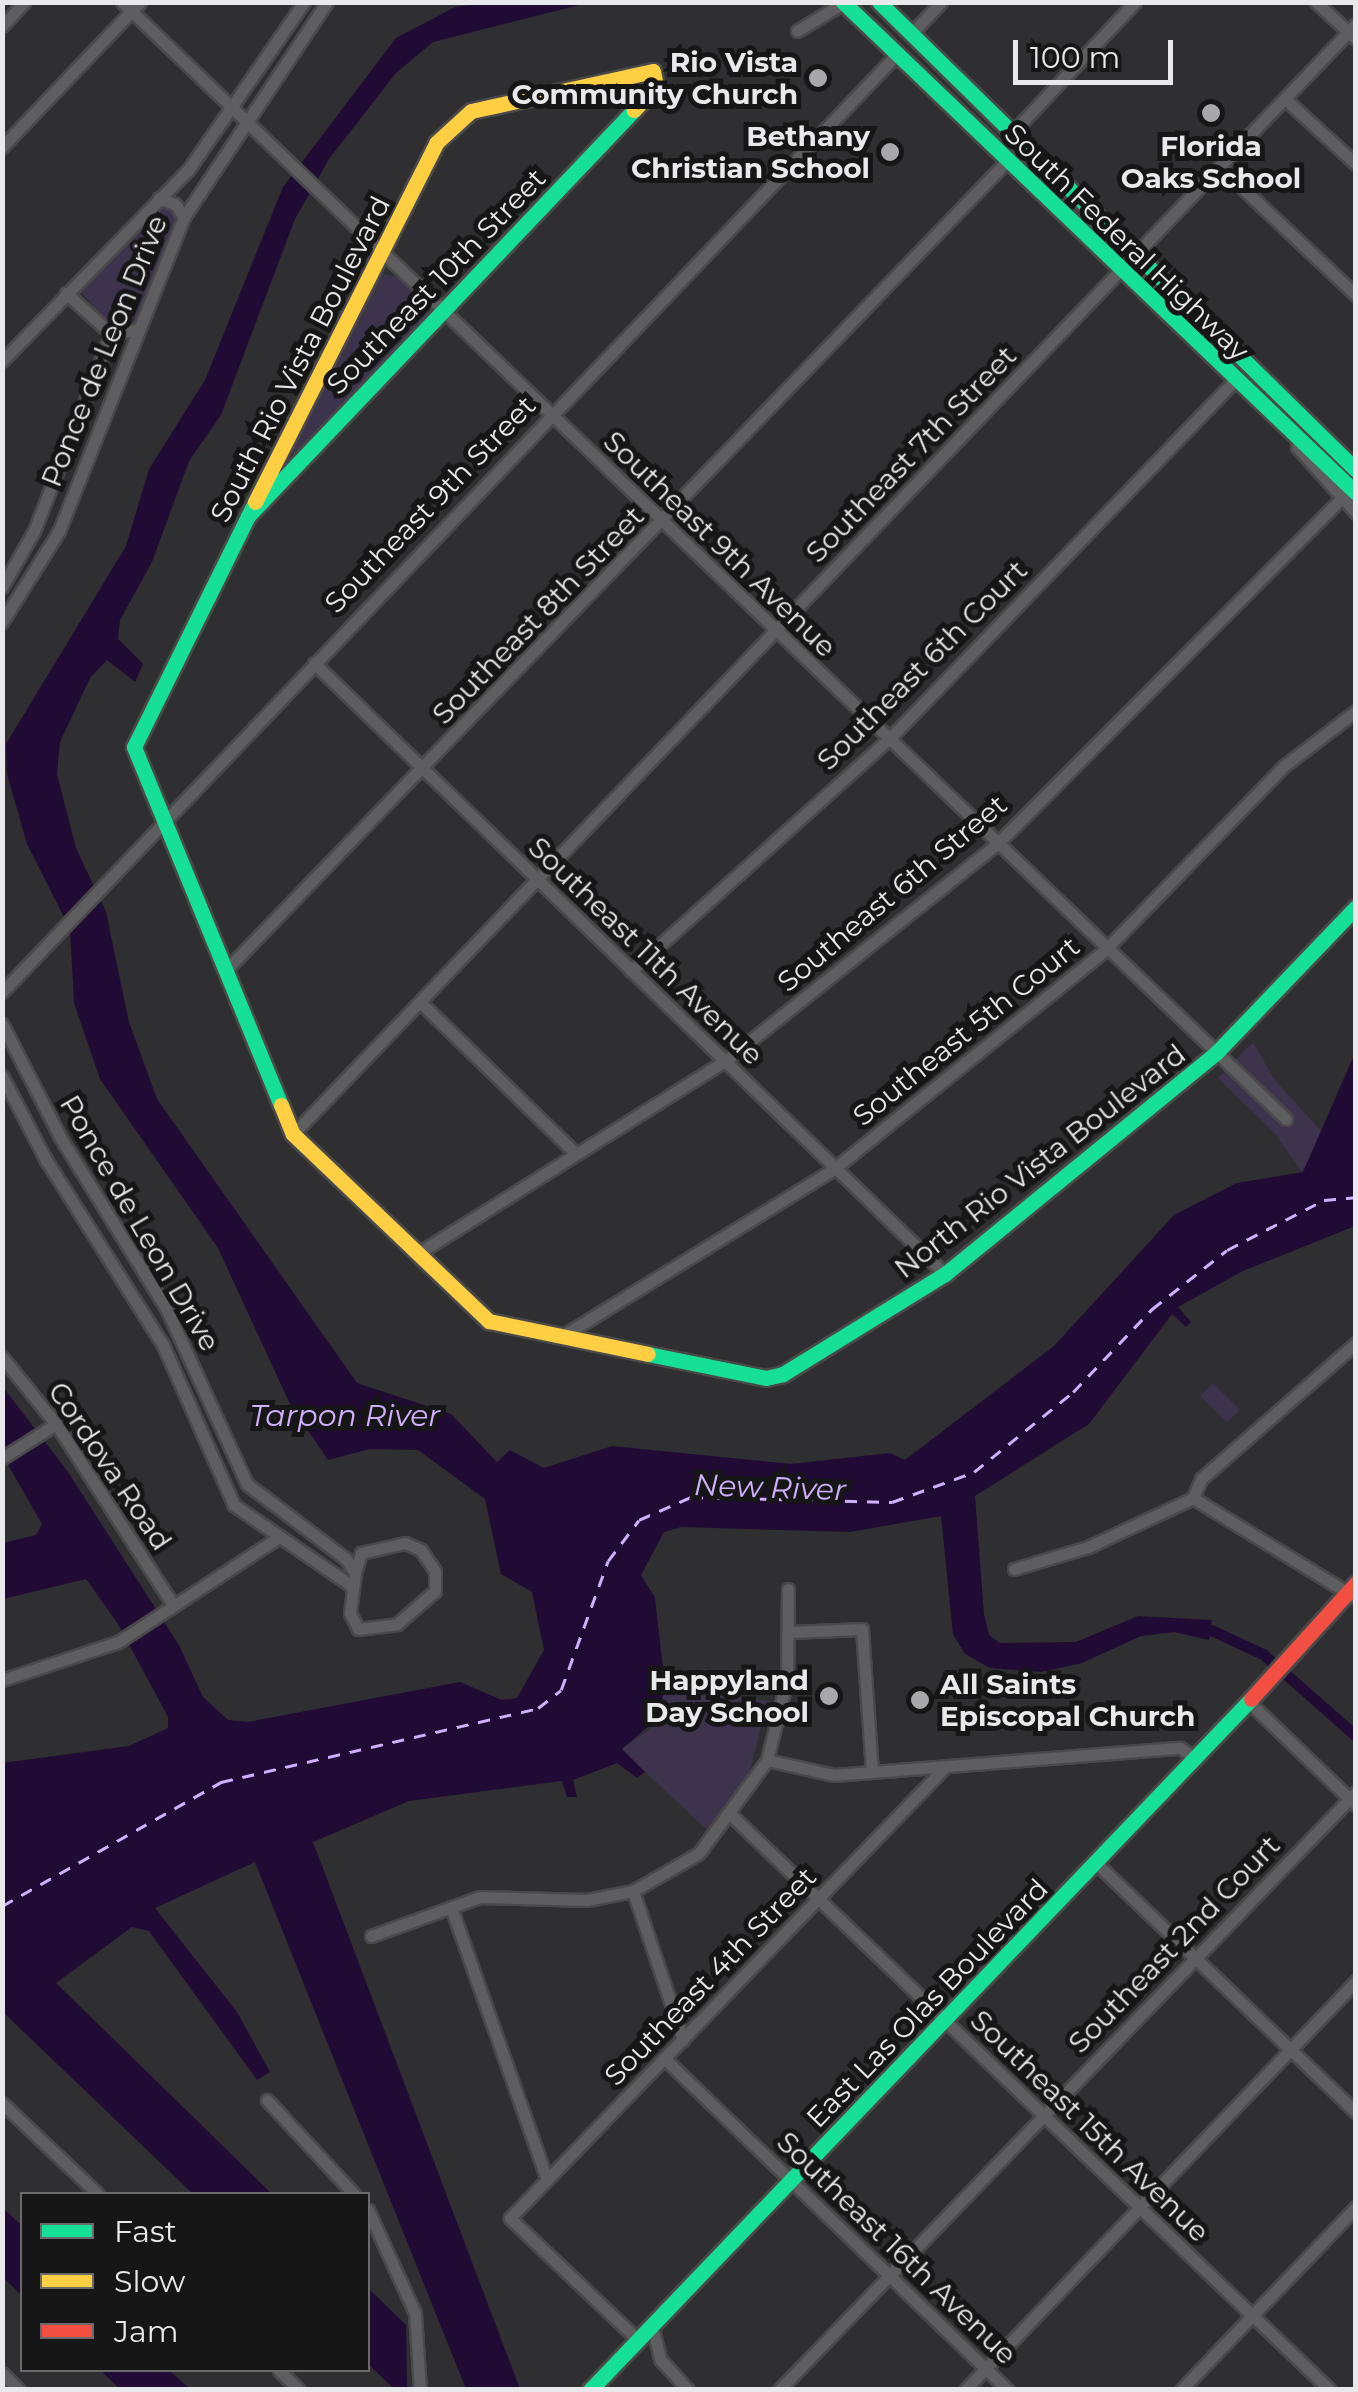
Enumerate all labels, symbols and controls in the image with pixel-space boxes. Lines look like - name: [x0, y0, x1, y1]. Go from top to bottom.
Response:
- scale bar: [1018, 20, 1178, 82]
- text: 100 m: [1030, 39, 1120, 76]
- place label: Rio Vista Community Church: [512, 45, 798, 111]
- marker: Rio Vista Community Church: [807, 67, 829, 89]
- marker: Florida Oaks School: [1200, 102, 1222, 124]
- street label: South Federal Highway: [998, 117, 1256, 367]
- place label: Bethany Christian School: [631, 119, 870, 185]
- place label: Florida Oaks School: [1121, 129, 1301, 195]
- marker: Bethany Christian School: [879, 141, 901, 163]
- street label: Southeast 10th Street: [320, 161, 552, 401]
- street label: South Rio Vista Boulevard: [203, 190, 397, 528]
- street label: Ponce de Leon Drive: [34, 210, 174, 492]
- street label: Southeast 7th Street: [799, 339, 1023, 569]
- street label: Southeast 9th Street: [318, 388, 542, 620]
- street label: Southeast 9th Avenue: [597, 424, 843, 664]
- street label: Southeast 8th Street: [425, 499, 651, 731]
- street label: Southeast 6th Court: [810, 553, 1034, 777]
- street label: Southeast 6th Street: [771, 787, 1013, 999]
- street label: Southeast 11th Avenue: [522, 830, 770, 1072]
- street label: Southeast 5th Court: [846, 929, 1086, 1133]
- street label: North Rio Vista Boulevard: [888, 1037, 1192, 1285]
- street label: Ponce de Leon Drive: [53, 1089, 227, 1357]
- street label: Cordova Road: [41, 1376, 179, 1556]
- water label: Tarpon River: [250, 1398, 440, 1434]
- water label: New River: [693, 1467, 847, 1509]
- place label: Happyland Day School: [645, 1663, 809, 1729]
- place label: All Saints Episcopal Church: [940, 1667, 1195, 1733]
- marker: Happyland Day School: [818, 1685, 840, 1707]
- marker: All Saints Episcopal Church: [909, 1689, 931, 1711]
- street label: Southeast 2nd Court: [1062, 1828, 1286, 2060]
- street label: Southeast 4th Street: [597, 1860, 823, 2092]
- street label: East Las Olas Boulevard: [799, 1872, 1055, 2134]
- street label: Southeast 15th Avenue: [964, 2003, 1216, 2249]
- street label: Southeast 16th Avenue: [770, 2125, 1024, 2371]
- legend: [20, 2192, 370, 2372]
- text: Fast: [114, 2213, 177, 2250]
- text: Slow: [114, 2263, 185, 2300]
- text: Jam: [114, 2313, 179, 2350]

